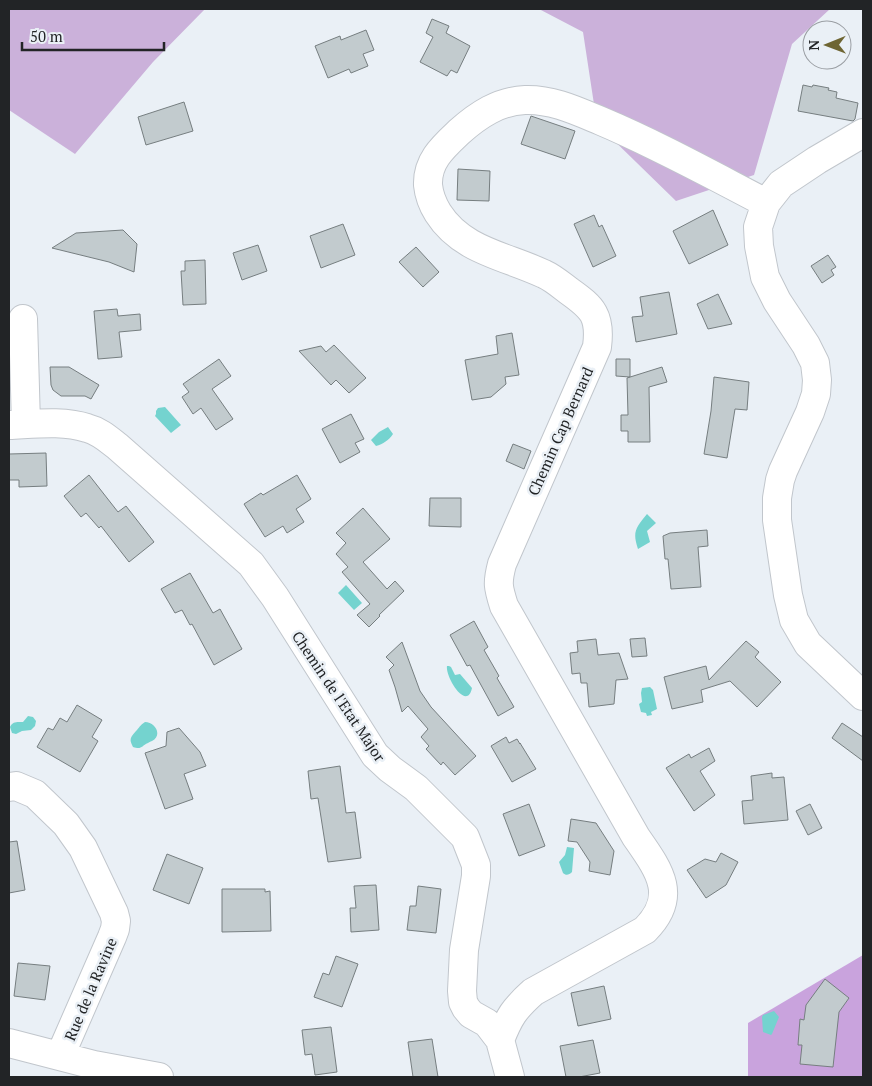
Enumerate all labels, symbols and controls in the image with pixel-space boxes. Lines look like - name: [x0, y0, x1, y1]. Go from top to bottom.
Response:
- scale bar: [22, 20, 165, 52]
- north arrow: [802, 20, 852, 70]
- text: 50 m: [30, 26, 63, 46]
- text: N: [804, 39, 823, 51]
- street label: Chemin Cap Bernard: [523, 364, 597, 498]
- street label: Chemin de l'Etat Major: [288, 627, 390, 765]
- street label: Rue de la Ravine: [59, 934, 121, 1044]

